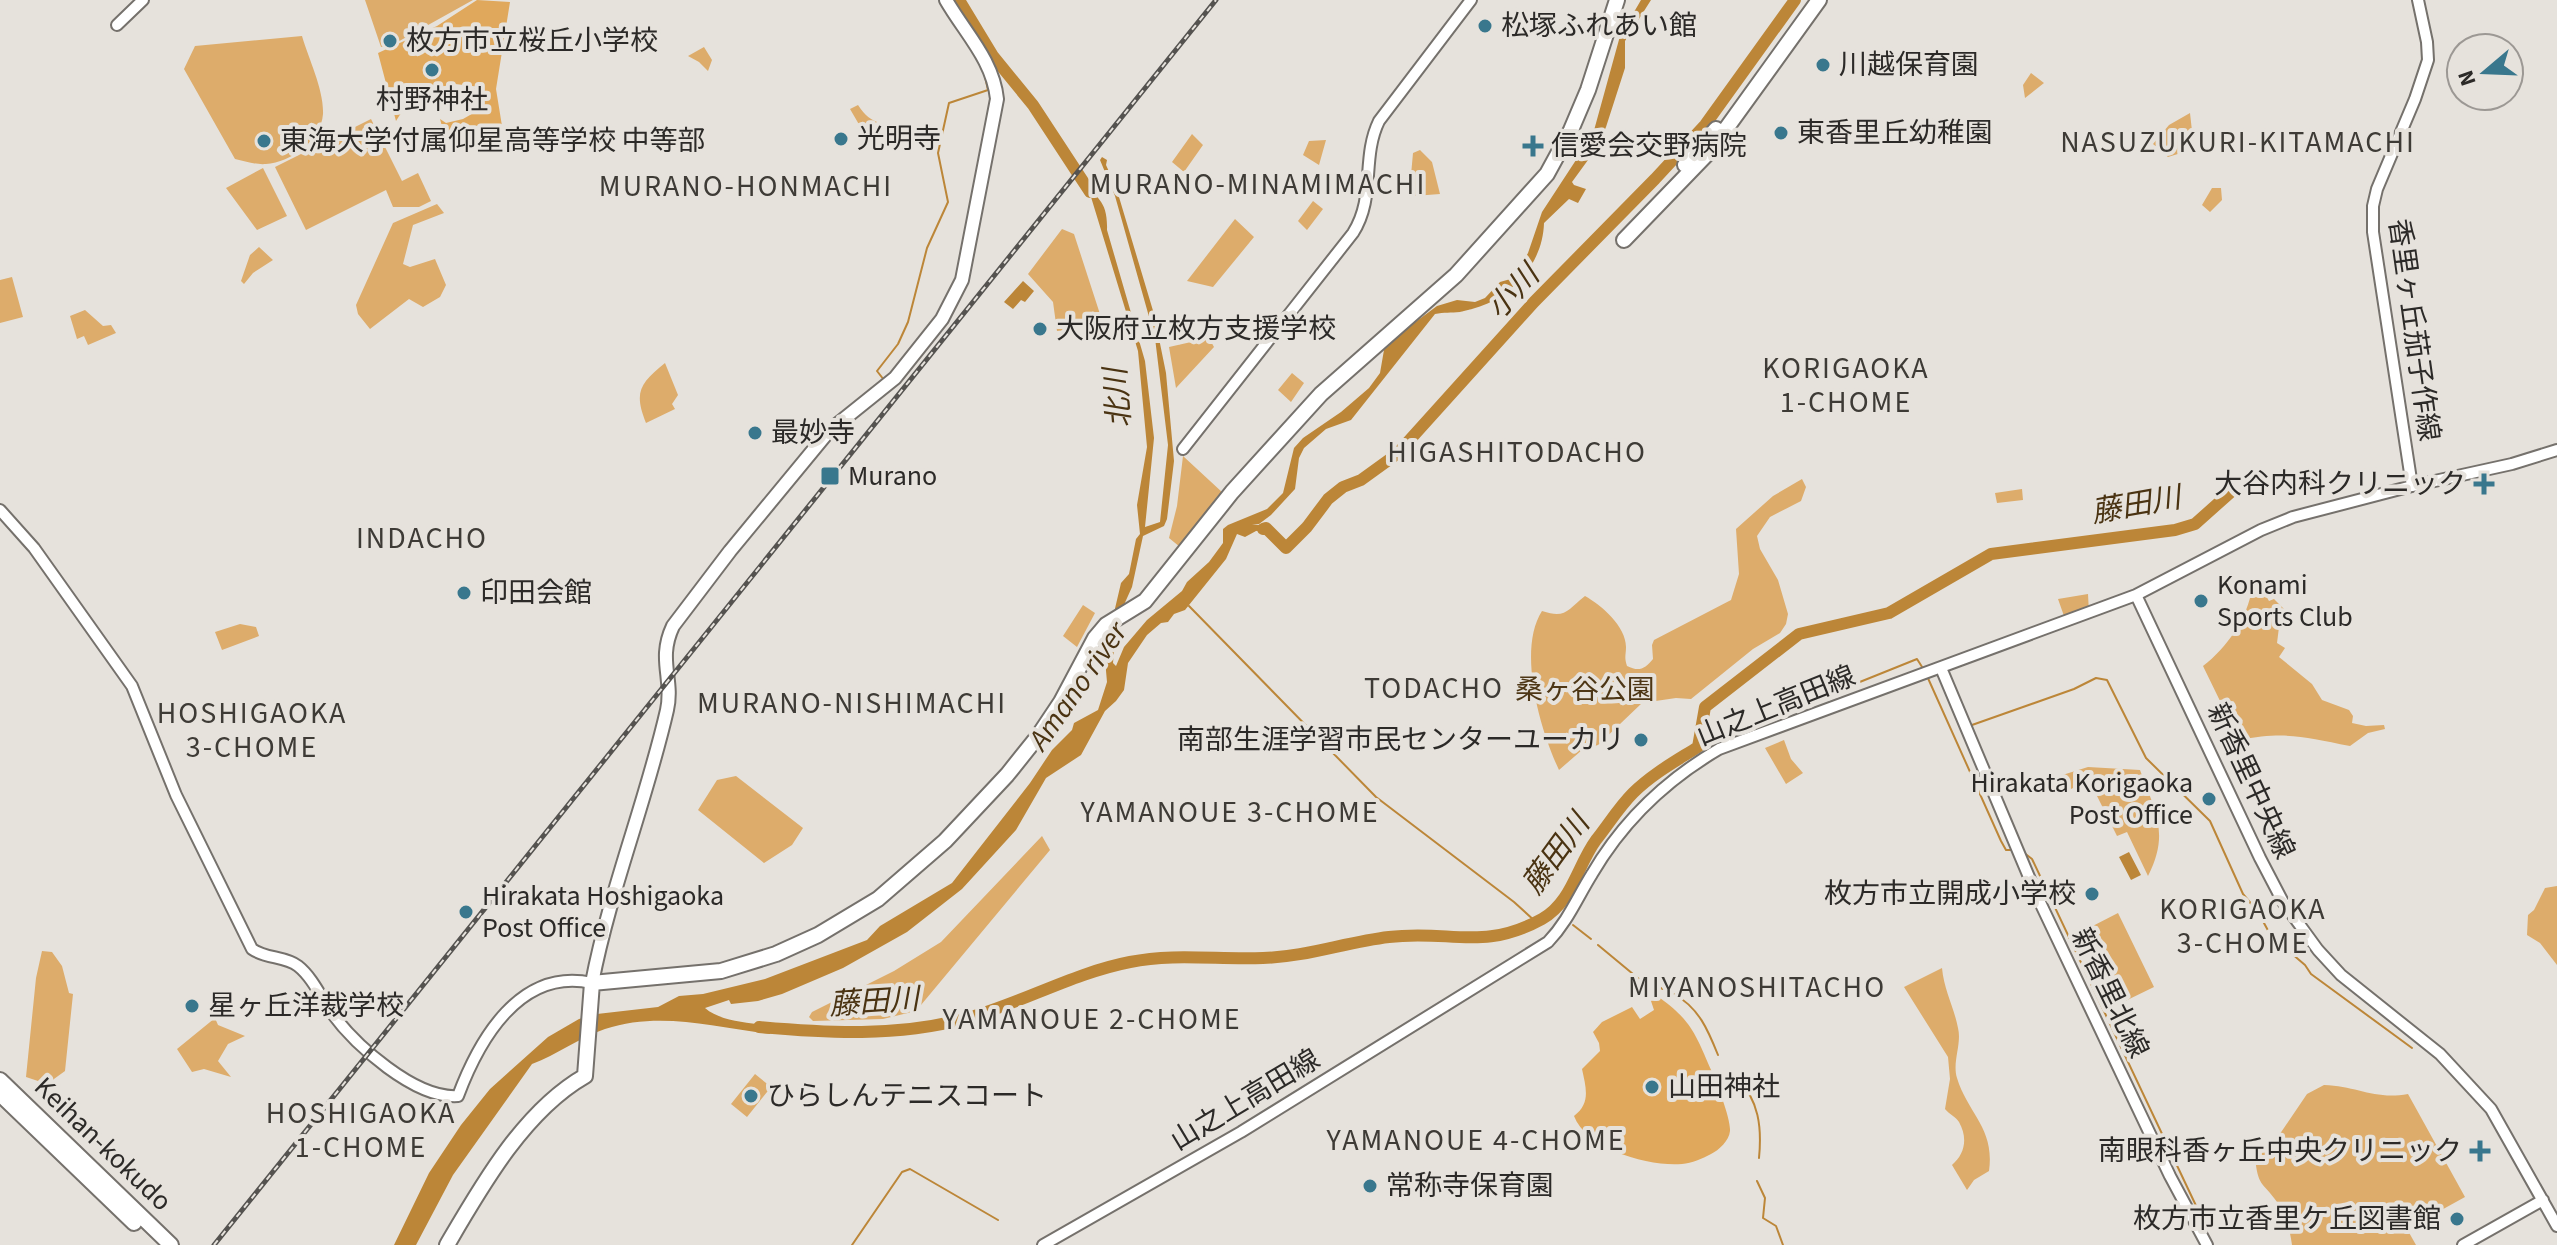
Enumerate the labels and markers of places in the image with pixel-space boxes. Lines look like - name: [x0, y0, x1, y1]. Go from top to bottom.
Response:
- place label: 松塚ふれあい館: [1501, 6, 1697, 46]
- marker: 松塚ふれあい館: [1476, 17, 1494, 35]
- place label: 枚方市立桜丘小学校: [406, 21, 658, 61]
- marker: 枚方市立桜丘小学校: [381, 32, 399, 50]
- place label: 川越保育園: [1839, 45, 1979, 85]
- marker: 川越保育園: [1814, 56, 1832, 74]
- marker: 村野神社: [423, 61, 441, 79]
- place label: 村野神社: [376, 80, 488, 120]
- place label: 東香里丘幼稚園: [1797, 113, 1993, 153]
- place label: 光明寺: [857, 119, 941, 159]
- place label: 東海大学付属仰星高等学校 中等部: [280, 121, 706, 161]
- marker: 東香里丘幼稚園: [1772, 124, 1790, 142]
- place label: 信愛会交野病院: [1551, 126, 1747, 166]
- marker: 光明寺: [832, 130, 850, 148]
- marker: 東海大学付属仰星高等学校 中等部: [255, 132, 273, 150]
- marker: 信愛会交野病院: [1522, 135, 1544, 157]
- place label: 大阪府立枚方支援学校: [1056, 309, 1336, 349]
- marker: 大阪府立枚方支援学校: [1031, 320, 1049, 338]
- place label: 最妙寺: [771, 413, 855, 453]
- marker: 最妙寺: [746, 424, 764, 442]
- place label: Murano: [848, 456, 937, 496]
- place label: 大谷内科クリニック: [2214, 464, 2466, 504]
- marker: Murano: [819, 465, 841, 487]
- marker: 大谷内科クリニック: [2473, 473, 2495, 495]
- place label: Konami Sports Club: [2217, 565, 2353, 637]
- place label: 印田会館: [480, 573, 592, 613]
- marker: 印田会館: [455, 584, 473, 602]
- marker: Konami Sports Club: [2192, 592, 2210, 610]
- place label: 南部生涯学習市民センターユーカリ: [1177, 720, 1625, 760]
- marker: 南部生涯学習市民センターユーカリ: [1632, 731, 1650, 749]
- place label: Hirakata Korigaoka Post Office: [1970, 763, 2193, 835]
- marker: Hirakata Korigaoka Post Office: [2200, 790, 2218, 808]
- place label: 枚方市立開成小学校: [1824, 874, 2076, 914]
- place label: Hirakata Hoshigaoka Post Office: [482, 876, 724, 948]
- marker: 枚方市立開成小学校: [2083, 885, 2101, 903]
- marker: Hirakata Hoshigaoka Post Office: [457, 903, 475, 921]
- place label: 星ヶ丘洋裁学校: [208, 986, 404, 1026]
- marker: 星ヶ丘洋裁学校: [183, 997, 201, 1015]
- place label: 山田神社: [1668, 1067, 1780, 1107]
- place label: ひらしんテニスコート: [767, 1076, 1047, 1116]
- marker: 山田神社: [1643, 1078, 1661, 1096]
- marker: ひらしんテニスコート: [742, 1087, 760, 1105]
- place label: 南眼科香ヶ丘中央クリニック: [2098, 1131, 2462, 1171]
- marker: 南眼科香ヶ丘中央クリニック: [2469, 1140, 2491, 1162]
- place label: 常称寺保育園: [1386, 1166, 1554, 1206]
- marker: 常称寺保育園: [1361, 1177, 1379, 1195]
- place label: 枚方市立香里ケ丘図書館: [2133, 1199, 2441, 1239]
- marker: 枚方市立香里ケ丘図書館: [2448, 1210, 2466, 1228]

